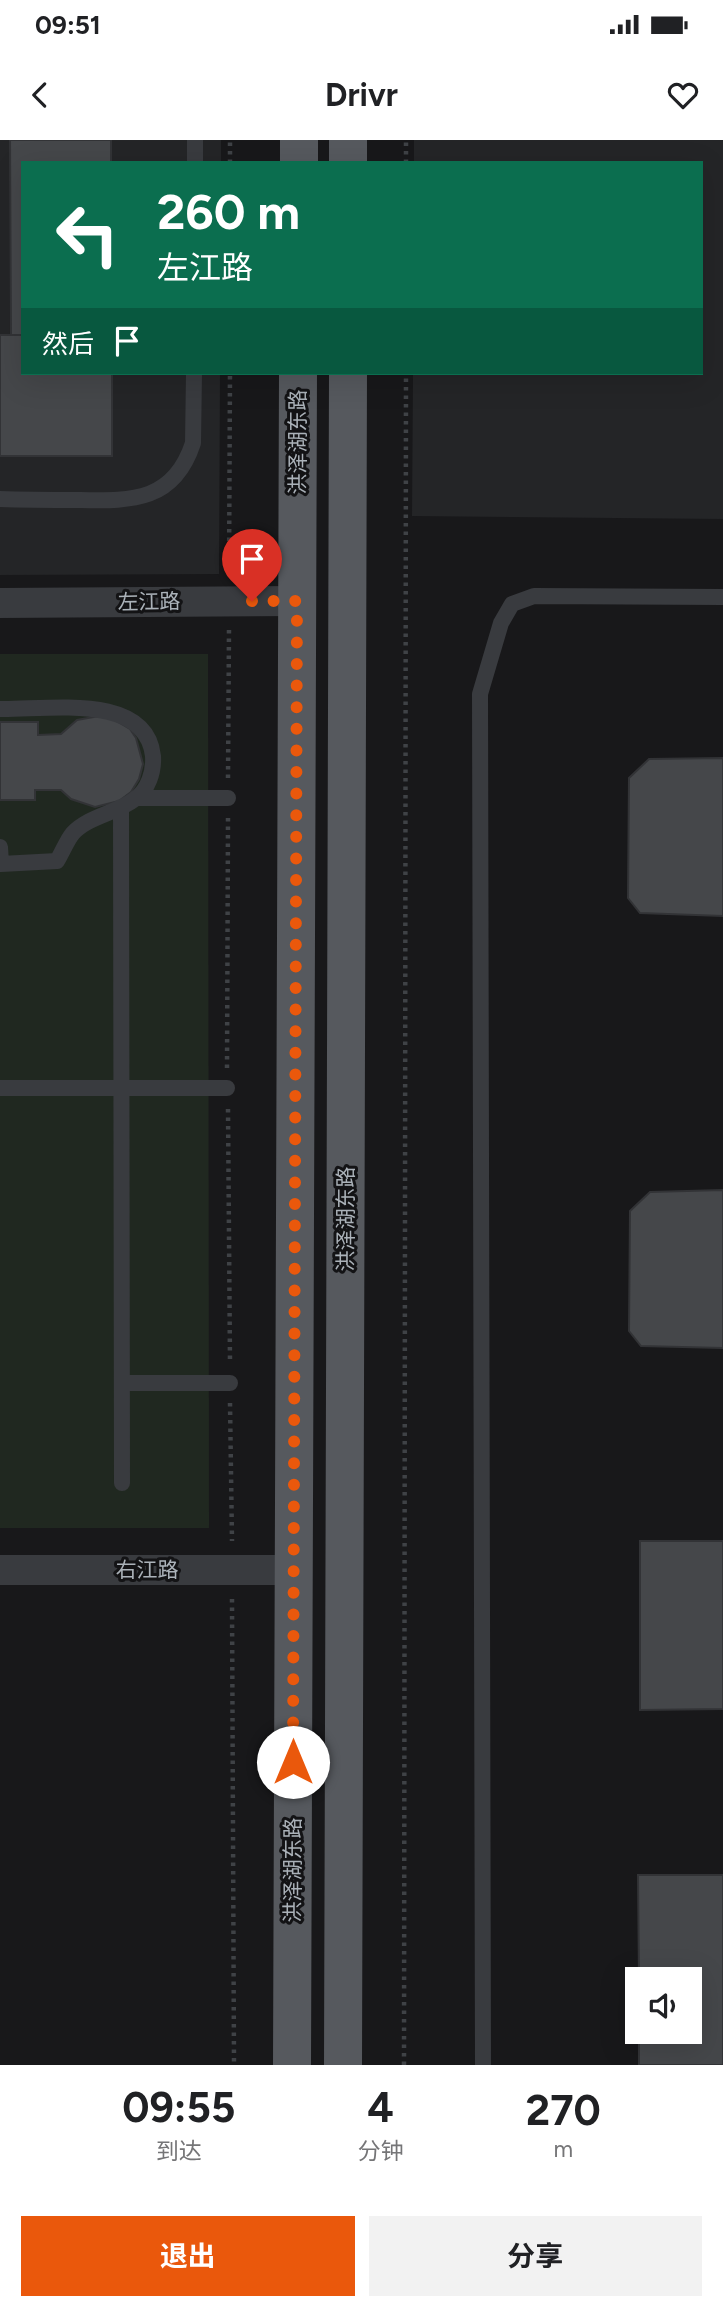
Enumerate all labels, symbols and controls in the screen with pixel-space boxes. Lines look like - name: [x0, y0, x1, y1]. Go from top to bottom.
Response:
- text: 09:51: [35, 9, 101, 41]
- icon: back: [21, 76, 59, 114]
- text: Drivr: [325, 76, 398, 114]
- icon: heart: [664, 76, 702, 114]
- text: 260 m: [157, 182, 300, 241]
- icon: left: [42, 189, 133, 280]
- text: 左江路: [157, 249, 253, 287]
- icon: arrive: [108, 322, 146, 360]
- text: 然后: [42, 328, 94, 360]
- street label: 洪泽湖东路: [285, 390, 310, 495]
- pin: [222, 529, 282, 601]
- icon: arrive: [233, 540, 271, 578]
- street label: 左江路: [117, 588, 181, 615]
- street label: 洪泽湖东路: [333, 1167, 358, 1272]
- street label: 右江路: [116, 1557, 179, 1582]
- position arrow: [256, 1725, 330, 1799]
- street label: 洪泽湖东路: [280, 1818, 305, 1923]
- map controls: [625, 1967, 702, 2044]
- button: sound: [625, 1967, 702, 2044]
- text: 09:55: [122, 2082, 235, 2133]
- text: 4: [367, 2082, 394, 2133]
- text: 270: [526, 2085, 601, 2136]
- text: m: [553, 2135, 573, 2163]
- text: 到达: [156, 2137, 202, 2165]
- text: 分钟: [358, 2137, 404, 2165]
- button: 退出: [21, 2216, 355, 2296]
- button: 分享: [369, 2216, 702, 2296]

